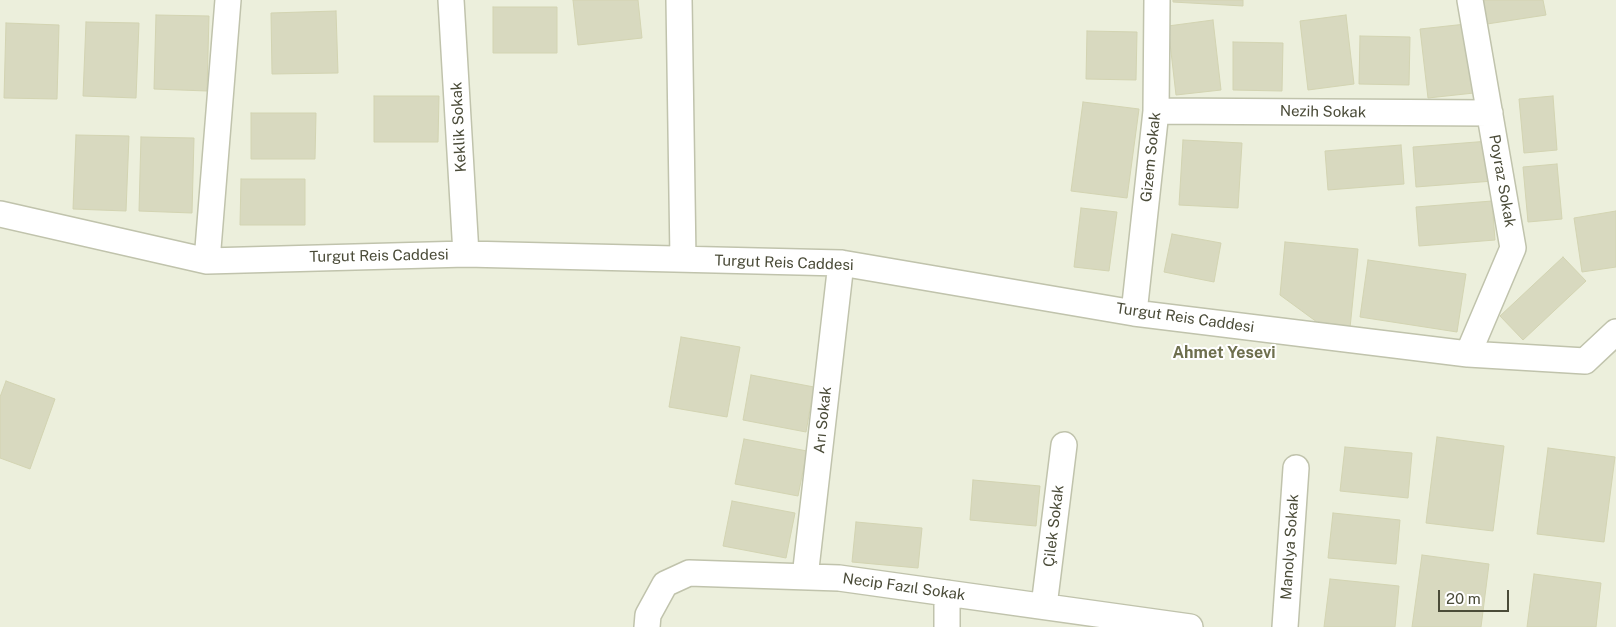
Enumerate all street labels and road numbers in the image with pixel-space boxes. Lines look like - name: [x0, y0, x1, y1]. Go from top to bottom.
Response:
- street label: Keklik Sokak: [448, 81, 470, 173]
- street label: Nezih Sokak: [1280, 102, 1366, 122]
- street label: Gizem Sokak: [1137, 111, 1165, 203]
- street label: Poyraz Sokak: [1485, 133, 1519, 229]
- street label: Turgut Reis Caddesi: [309, 246, 449, 266]
- street label: Turgut Reis Caddesi: [714, 252, 854, 274]
- street label: Turgut Reis Caddesi: [1115, 299, 1255, 337]
- street label: Arı Sokak: [811, 386, 835, 454]
- street label: Çilek Sokak: [1040, 484, 1068, 568]
- street label: Manolya Sokak: [1277, 493, 1303, 601]
- street label: Necip Fazıl Sokak: [841, 569, 967, 605]

